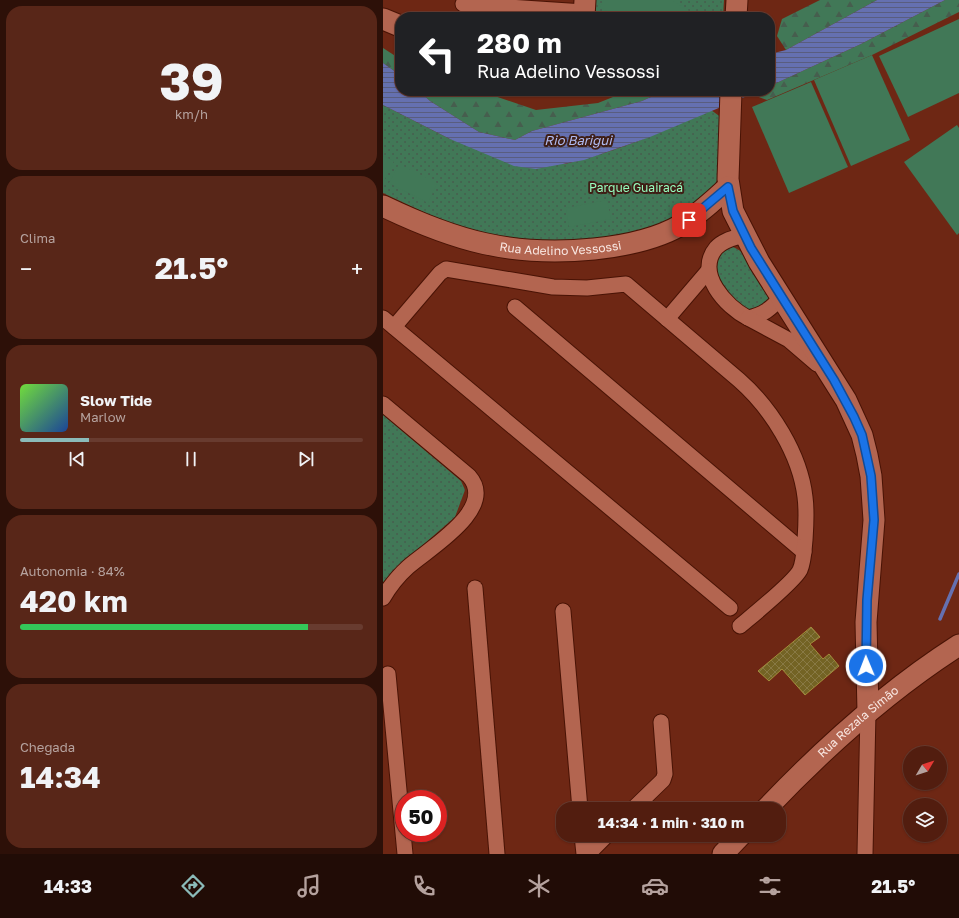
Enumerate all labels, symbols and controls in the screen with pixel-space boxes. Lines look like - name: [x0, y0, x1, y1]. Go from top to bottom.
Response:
- text: 280 m: [477, 26, 562, 59]
- icon: left: [411, 28, 463, 80]
- text: 39: [159, 49, 224, 111]
- text: Rua Adelino Vessossi: [477, 60, 660, 82]
- text: km/h: [175, 106, 208, 122]
- water label: Rio Barigui: [544, 132, 613, 148]
- park label: Parque Guairacá: [589, 180, 683, 195]
- pin: [672, 203, 706, 237]
- icon: arrive: [678, 209, 700, 231]
- text: Clima: [20, 230, 55, 246]
- street label: Rua Adelino Vessossi: [499, 237, 622, 258]
- text: 21.5°: [155, 250, 228, 286]
- text: −: [20, 255, 32, 282]
- text: +: [351, 255, 363, 282]
- text: Slow Tide: [80, 391, 152, 409]
- text: Marlow: [80, 409, 126, 425]
- icon: previous: [66, 448, 88, 470]
- icon: pause: [180, 448, 202, 470]
- icon: next: [295, 448, 317, 470]
- text: Autonomia · 84%: [20, 563, 125, 579]
- text: 420 km: [20, 583, 128, 619]
- position arrow: [845, 645, 887, 687]
- street label: Rua Rezala Simão: [814, 682, 901, 760]
- text: Chegada: [20, 739, 75, 755]
- north arrow: [903, 746, 947, 790]
- map controls: [903, 746, 947, 842]
- text: 14:34: [20, 759, 101, 795]
- speed limit sign: 50: [395, 790, 447, 842]
- button: layers: [903, 798, 947, 842]
- text: 14:34 · 1 min · 310 m: [598, 813, 744, 831]
- icon: directions: [179, 872, 207, 900]
- icon: music: [295, 872, 323, 900]
- icon: phone: [410, 872, 438, 900]
- icon: climate: [525, 872, 553, 900]
- icon: car: [641, 872, 669, 900]
- icon: filters: [756, 872, 784, 900]
- text: 14:33: [44, 875, 92, 897]
- text: 21.5°: [871, 875, 915, 897]

